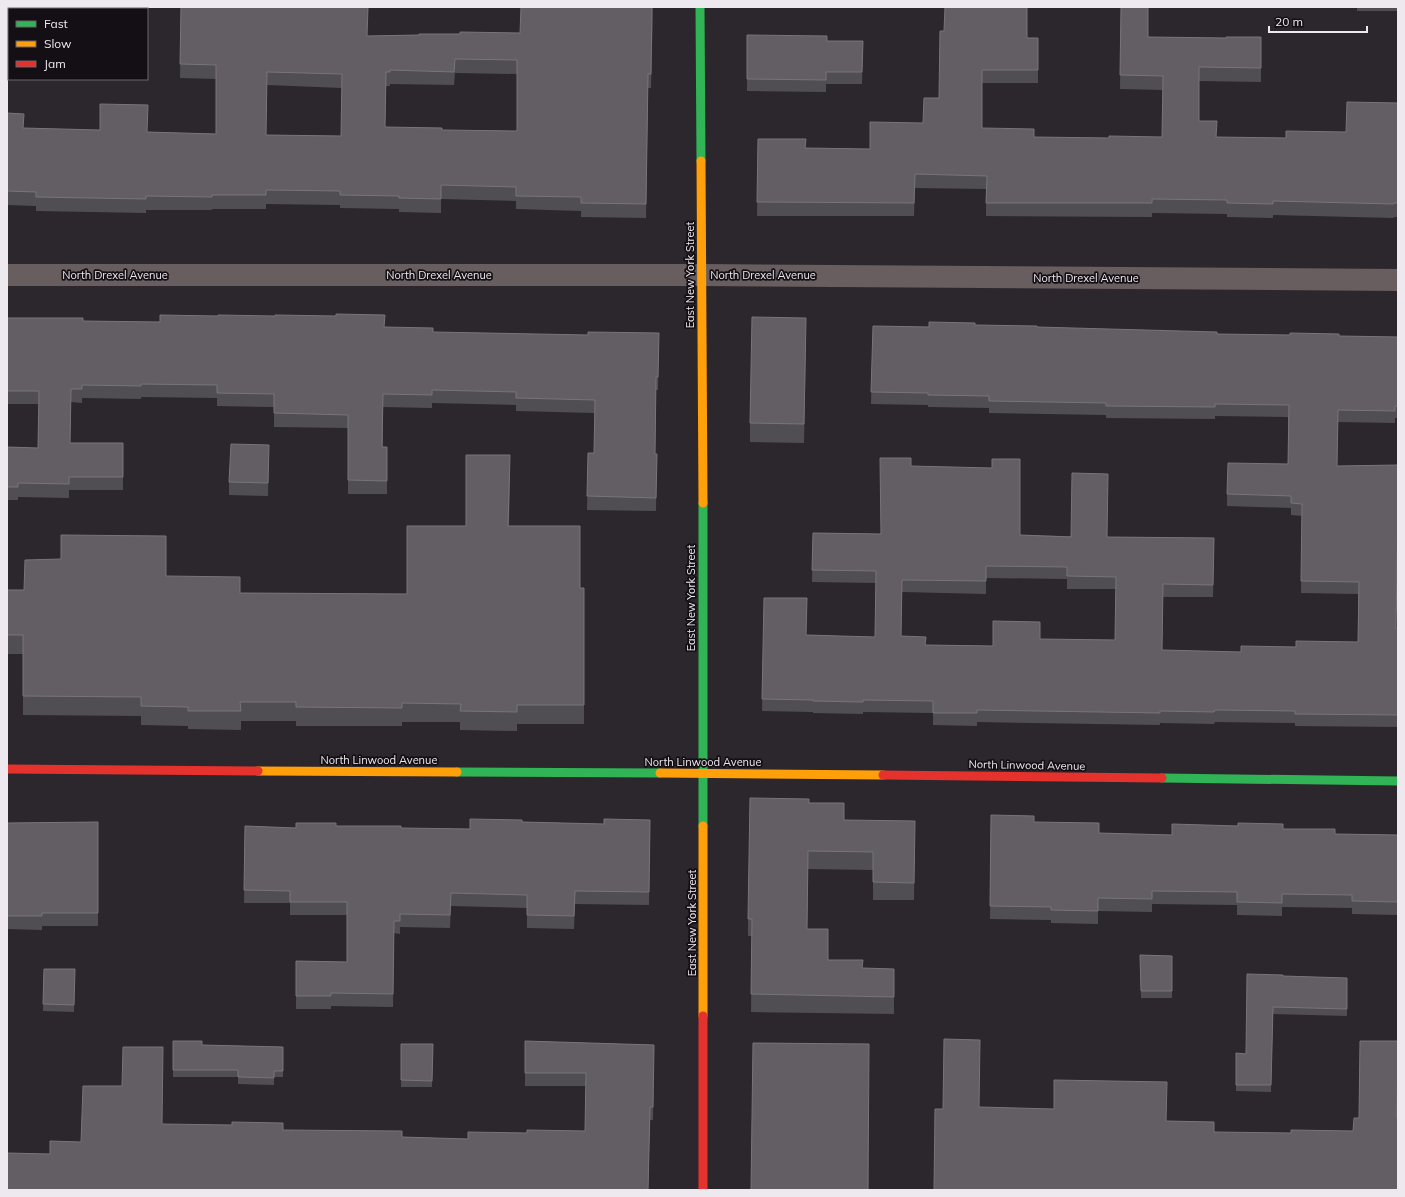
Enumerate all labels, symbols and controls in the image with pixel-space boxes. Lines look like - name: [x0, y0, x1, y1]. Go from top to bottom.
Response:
- legend: [8, 8, 148, 80]
- scale bar: [1269, 8, 1367, 34]
- text: 20 m: [1275, 14, 1303, 29]
- text: Fast: [44, 16, 68, 31]
- text: Slow: [44, 36, 72, 51]
- text: Jam: [44, 56, 66, 71]
- street label: East New York Street: [683, 222, 697, 328]
- street label: North Drexel Avenue: [62, 268, 168, 282]
- street label: North Drexel Avenue: [386, 268, 492, 282]
- street label: North Drexel Avenue: [710, 268, 816, 282]
- street label: North Drexel Avenue: [1033, 271, 1139, 285]
- street label: East New York Street: [684, 545, 698, 651]
- street label: North Linwood Avenue: [321, 753, 437, 767]
- street label: North Linwood Avenue: [645, 755, 761, 769]
- street label: North Linwood Avenue: [968, 757, 1086, 773]
- street label: East New York Street: [685, 870, 699, 976]

